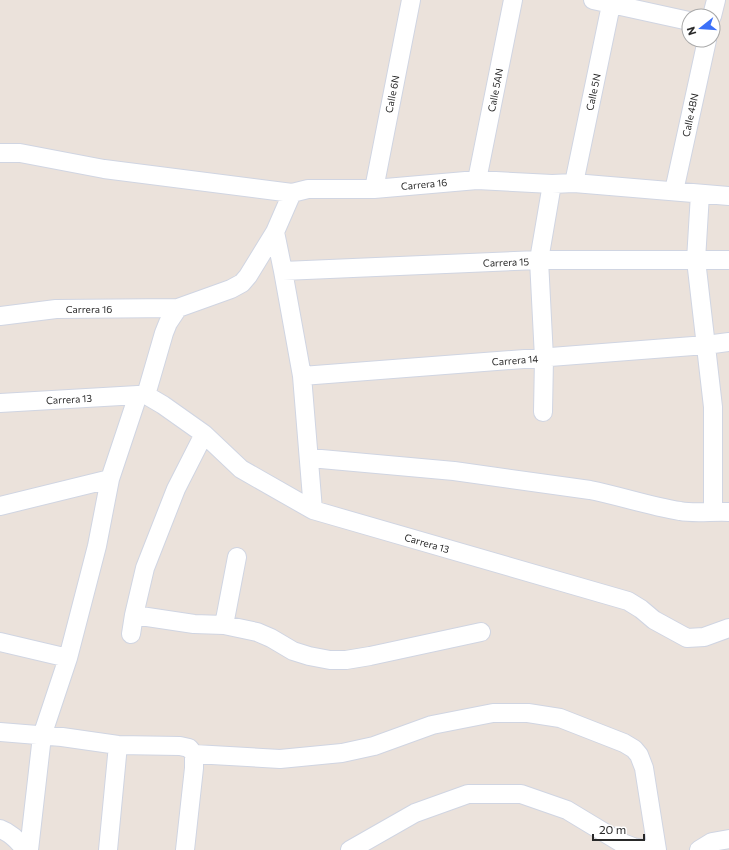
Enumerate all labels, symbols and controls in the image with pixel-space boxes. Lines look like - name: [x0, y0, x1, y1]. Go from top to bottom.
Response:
- north arrow: [681, 8, 721, 48]
- text: N: [684, 25, 698, 37]
- street label: Calle 5AN: [485, 67, 505, 113]
- street label: Calle 5N: [583, 72, 603, 112]
- street label: Calle 6N: [382, 74, 402, 114]
- street label: Calle 4BN: [680, 92, 700, 138]
- street label: Carrera 16: [400, 176, 448, 192]
- street label: Carrera 15: [483, 255, 530, 269]
- street label: Carrera 16: [66, 303, 112, 315]
- street label: Carrera 14: [491, 352, 539, 368]
- street label: Carrera 13: [46, 392, 93, 406]
- street label: Carrera 13: [403, 531, 451, 555]
- scale bar: [593, 816, 644, 842]
- text: 20 m: [599, 822, 626, 836]

